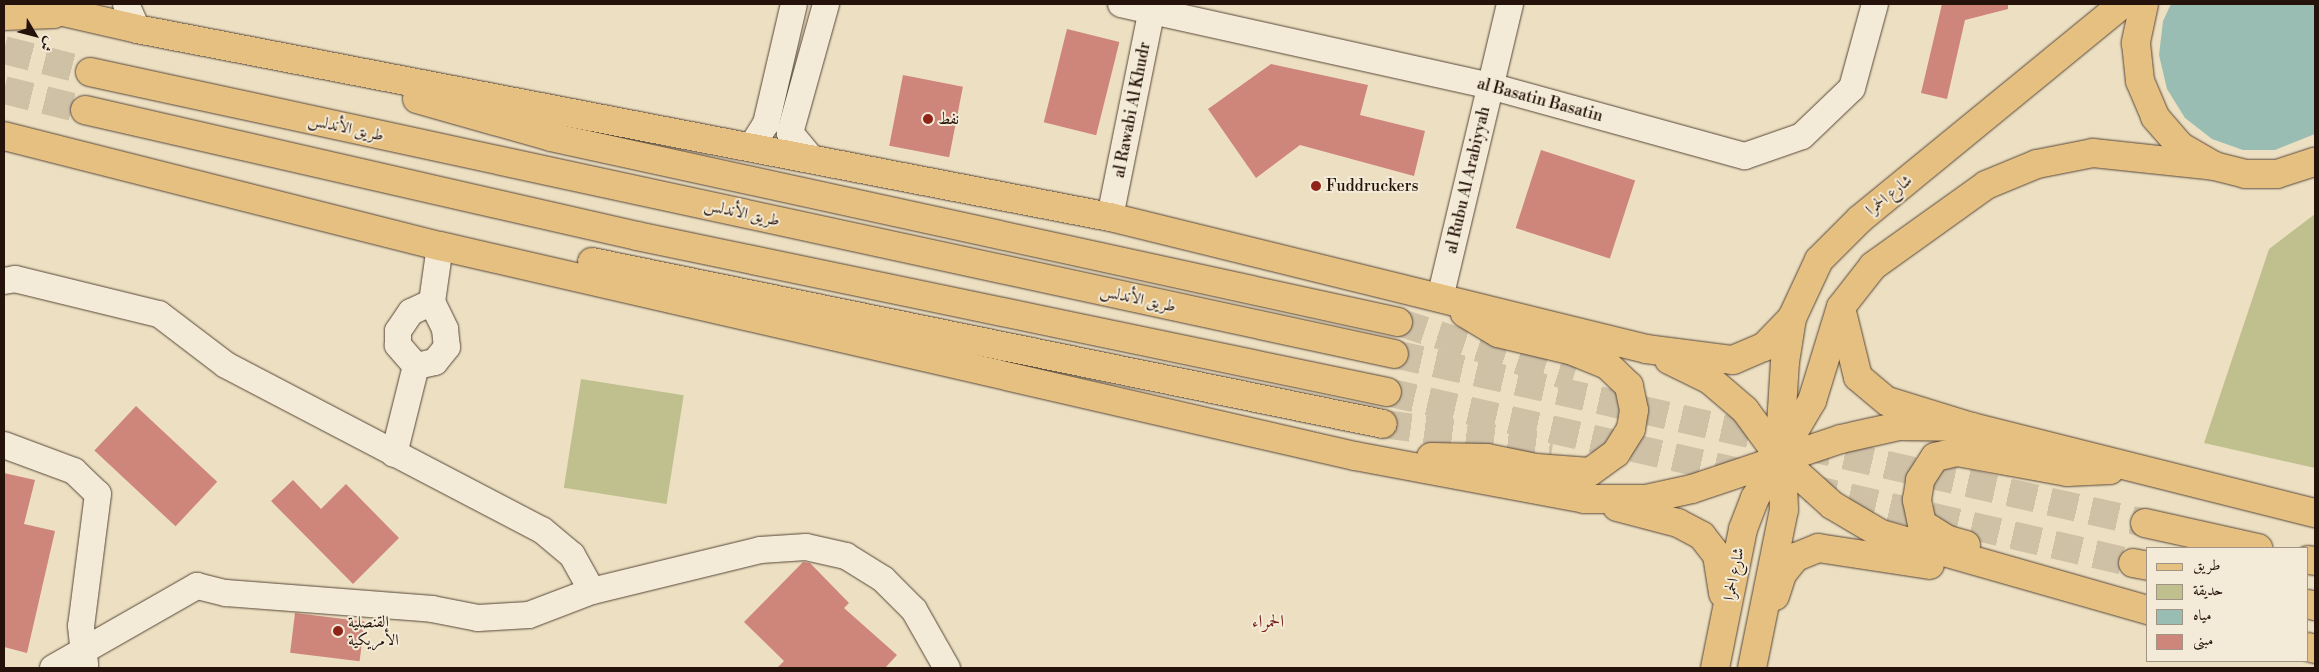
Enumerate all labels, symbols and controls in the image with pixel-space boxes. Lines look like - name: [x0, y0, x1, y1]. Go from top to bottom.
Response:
- north arrow: [10, 10, 60, 60]
- text: ش: [36, 33, 58, 55]
- street label: al Rawabi Al Khudr: [1109, 41, 1155, 179]
- street label: al Basatin Basatin: [1475, 74, 1605, 126]
- street label: al Rubu Al Arabiyyah: [1442, 105, 1494, 255]
- place label: نفط: [938, 109, 959, 129]
- street label: طريق الأندلس: [306, 111, 386, 145]
- marker: نفط: [922, 113, 934, 125]
- street label: شارع الحمرا: [1862, 171, 1916, 219]
- place label: Fuddruckers: [1326, 176, 1418, 196]
- marker: Fuddruckers: [1310, 180, 1322, 192]
- street label: طريق الأندلس: [702, 196, 782, 230]
- street label: طريق الأندلس: [1098, 282, 1178, 316]
- street label: شارع الحمرا: [1719, 546, 1749, 602]
- legend: [2146, 547, 2309, 662]
- text: طريق: [2193, 556, 2220, 575]
- text: حديقة: [2193, 581, 2223, 600]
- text: مياه: [2193, 606, 2211, 625]
- district label: الحمراء: [1252, 611, 1284, 633]
- place label: القنصلية الأمريكية: [348, 612, 399, 650]
- marker: القنصلية الأمريكية: [332, 625, 344, 637]
- text: مبنى: [2193, 631, 2213, 650]

